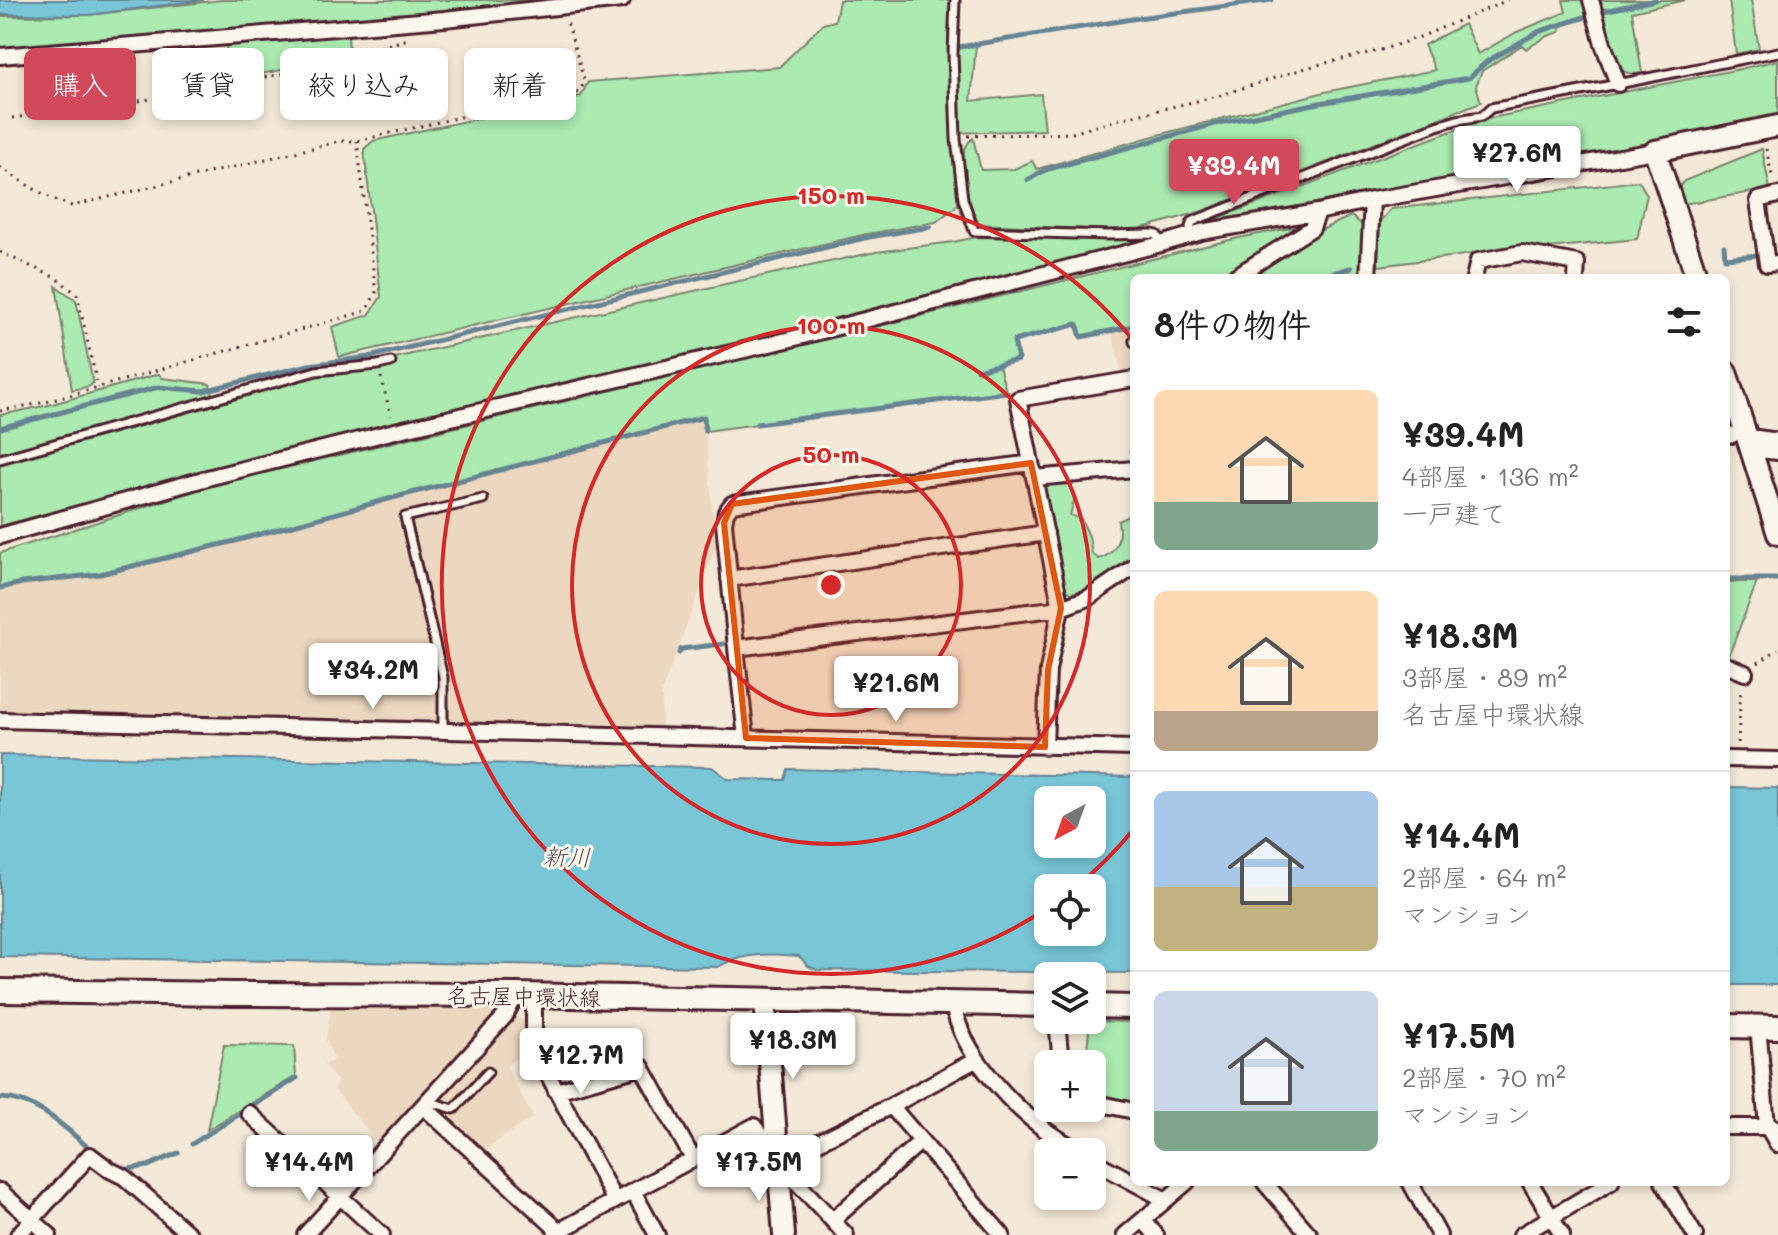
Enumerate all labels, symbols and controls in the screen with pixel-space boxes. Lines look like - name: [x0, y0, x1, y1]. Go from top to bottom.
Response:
- chip: 購入: [24, 48, 136, 120]
- chip: 賃貸: [152, 48, 264, 120]
- chip: 絞り込み: [280, 48, 448, 120]
- chip: 新着: [464, 48, 576, 120]
- pin: ¥27.6M: [1452, 126, 1582, 194]
- text: ¥27.6M: [1472, 135, 1562, 169]
- pin: ¥39.4M: [1169, 139, 1299, 207]
- text: ¥39.4M: [1187, 148, 1281, 182]
- text: 150 m: [797, 179, 865, 210]
- icon: filters: [1662, 300, 1706, 344]
- text: 8件の物件: [1154, 301, 1311, 346]
- text: 100 m: [796, 309, 866, 340]
- text: ¥39.4M: [1402, 411, 1525, 456]
- icon: home: [1218, 422, 1314, 518]
- text: 50 m: [802, 438, 860, 469]
- text: 4部屋 · 136 m²: [1402, 459, 1579, 493]
- text: 一戸建て: [1402, 496, 1506, 530]
- centre of rings: [817, 571, 845, 599]
- text: ¥18.3M: [1402, 612, 1519, 657]
- icon: home: [1218, 623, 1314, 719]
- pin: ¥34.2M: [308, 643, 438, 711]
- text: ¥34.2M: [327, 652, 419, 686]
- pin: ¥21.6M: [831, 656, 961, 724]
- text: 3部屋 · 89 m²: [1402, 660, 1567, 694]
- text: ¥21.6M: [852, 665, 940, 699]
- text: 名古屋中環状線: [1402, 697, 1584, 731]
- north arrow: [1034, 786, 1106, 858]
- map controls: [1034, 786, 1106, 1210]
- text: ¥14.4M: [1402, 812, 1520, 857]
- icon: home: [1218, 823, 1314, 919]
- water label: 新川: [543, 840, 591, 872]
- text: 2部屋 · 64 m²: [1402, 860, 1566, 894]
- button: locate: [1034, 874, 1106, 946]
- text: マンション: [1402, 897, 1531, 931]
- button: layers: [1034, 962, 1106, 1034]
- street label: 名古屋中環状線: [447, 980, 601, 1012]
- text: ¥17.5M: [1402, 1012, 1516, 1057]
- pin: ¥18.3M: [728, 1013, 858, 1081]
- text: ¥18.3M: [748, 1022, 838, 1056]
- icon: home: [1218, 1023, 1314, 1119]
- pin: ¥12.7M: [516, 1028, 646, 1096]
- text: ¥12.7M: [538, 1037, 624, 1071]
- button: +: [1034, 1050, 1106, 1122]
- text: 2部屋 · 70 m²: [1402, 1060, 1566, 1094]
- text: マンション: [1402, 1097, 1531, 1131]
- pin: ¥14.4M: [244, 1135, 374, 1203]
- pin: ¥17.5M: [694, 1135, 824, 1203]
- button: −: [1034, 1138, 1106, 1210]
- text: ¥14.4M: [264, 1144, 354, 1178]
- text: ¥17.5M: [715, 1144, 803, 1178]

